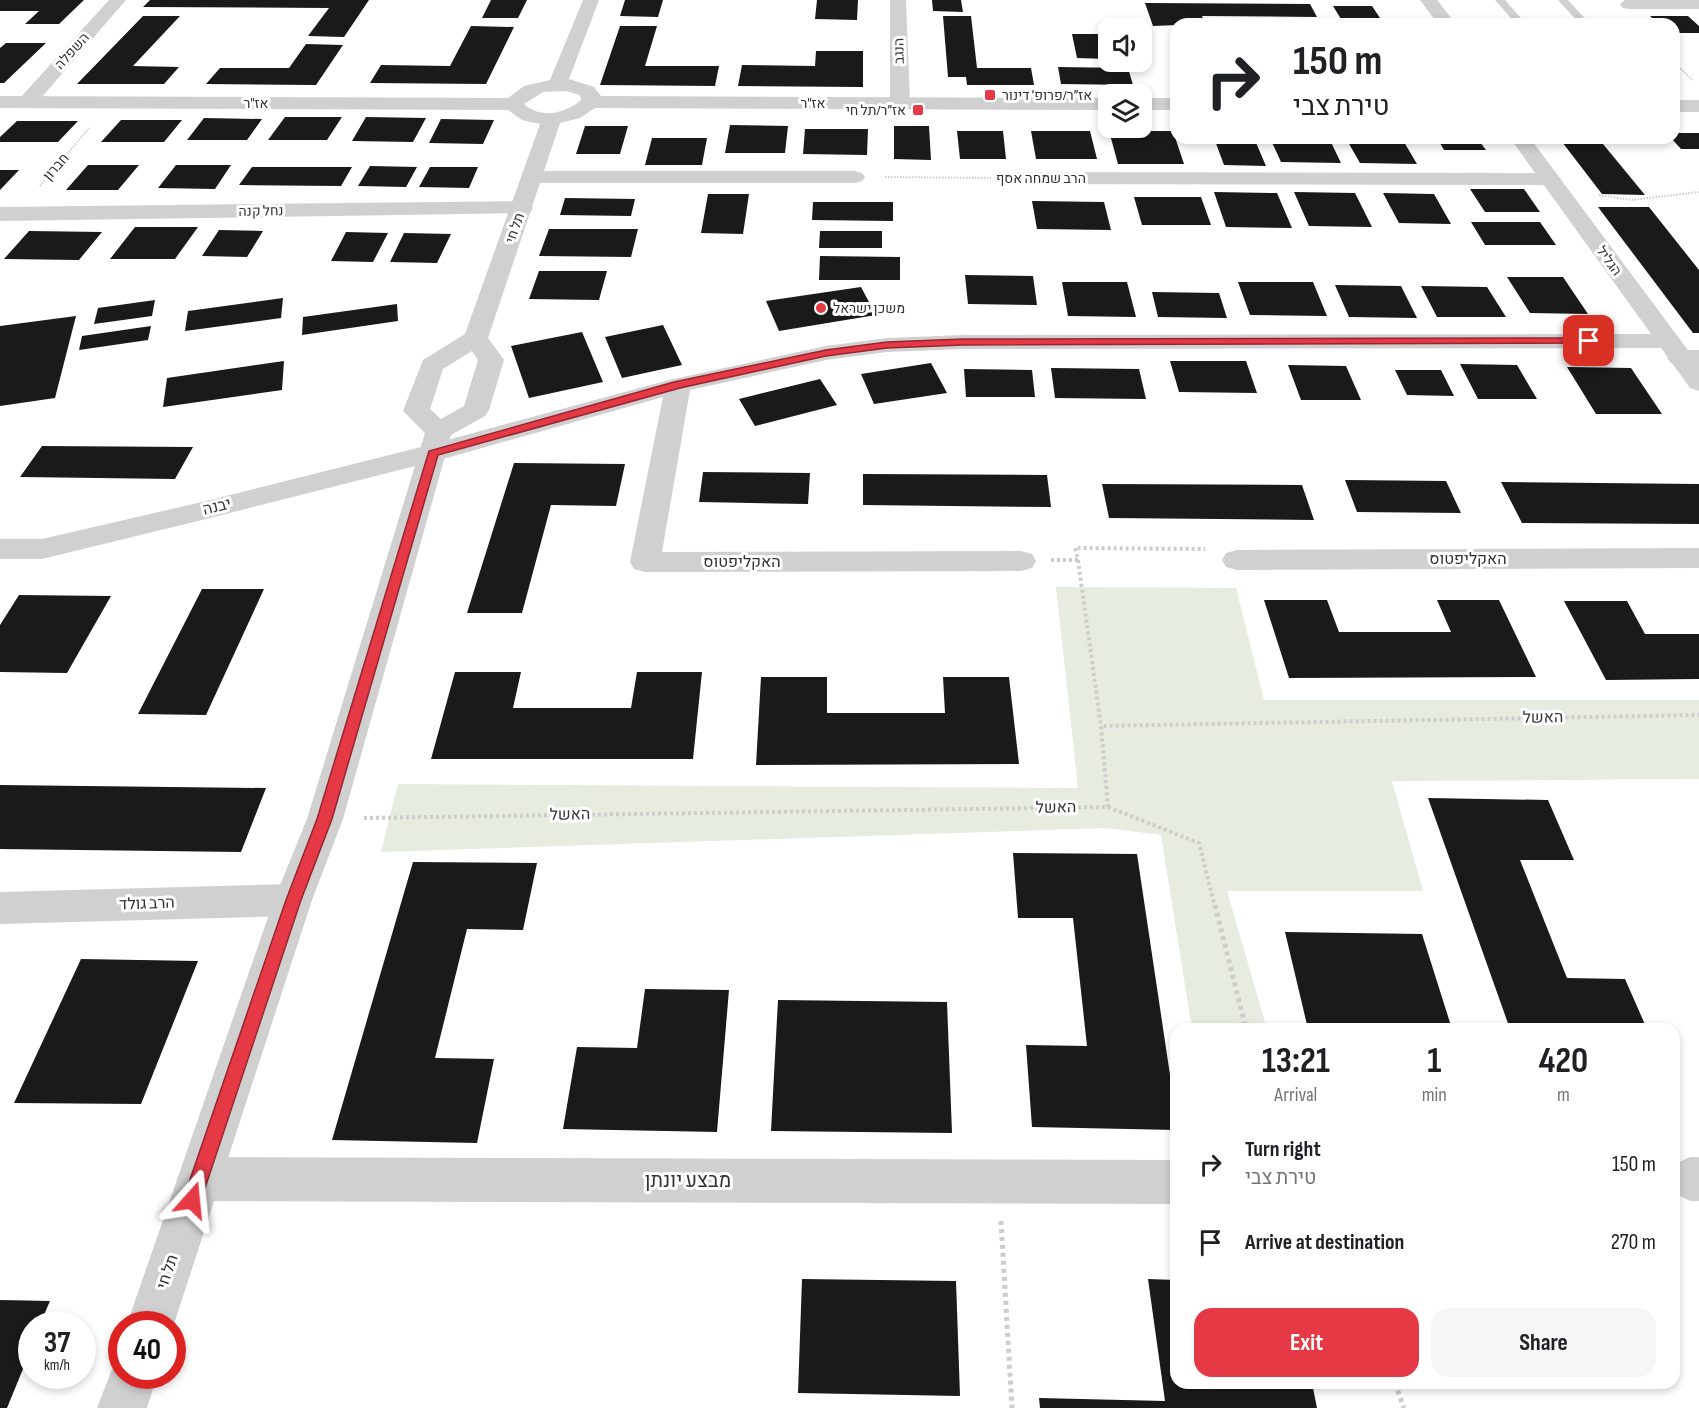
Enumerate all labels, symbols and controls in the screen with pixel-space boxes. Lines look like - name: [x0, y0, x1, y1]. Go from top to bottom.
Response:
- map controls: [1098, 18, 1152, 138]
- button: sound: [1098, 18, 1152, 72]
- street label: השפלה: [51, 29, 93, 73]
- text: 150 m: [1293, 36, 1382, 87]
- street label: הנגב: [890, 38, 908, 64]
- icon: right: [1194, 42, 1272, 120]
- button: layers: [1098, 84, 1152, 138]
- place label: אז״ר/פרופ׳ דינור: [1002, 87, 1092, 104]
- marker: אז״ר/פרופ׳ דינור: [983, 88, 997, 102]
- text: טירת צבי: [1293, 91, 1389, 123]
- street label: אז"ר: [244, 95, 268, 112]
- street label: אז"ר: [801, 95, 825, 112]
- place label: אז״ר/תל חי: [846, 102, 906, 119]
- marker: אז״ר/תל חי: [911, 103, 925, 117]
- street label: חברון: [39, 150, 73, 184]
- street label: הרב שמחה אסף: [996, 170, 1086, 187]
- street label: נחל קנה: [238, 202, 284, 220]
- street label: תל חי: [502, 211, 528, 245]
- street label: הגליל: [1593, 243, 1625, 279]
- place label: משכן ישראל: [833, 300, 905, 317]
- marker: משכן ישראל: [814, 301, 828, 315]
- pin: [1563, 315, 1614, 366]
- icon: arrive: [1572, 324, 1605, 357]
- street label: יבנה: [201, 494, 233, 520]
- street label: האקליפטוס: [1429, 550, 1507, 569]
- street label: האקליפטוס: [703, 553, 781, 572]
- street label: האשל: [1523, 708, 1563, 728]
- street label: האשל: [1036, 798, 1076, 818]
- street label: האשל: [550, 805, 590, 825]
- street label: הרב גולד: [119, 894, 175, 914]
- text: 13:21: [1262, 1040, 1330, 1083]
- text: 1: [1427, 1040, 1441, 1083]
- text: 420: [1538, 1040, 1588, 1083]
- text: Arrival: [1274, 1083, 1317, 1107]
- text: min: [1422, 1083, 1447, 1107]
- text: m: [1557, 1083, 1570, 1107]
- text: Turn right: [1245, 1136, 1321, 1163]
- icon: right: [1194, 1148, 1227, 1181]
- text: 150 m: [1612, 1151, 1656, 1178]
- text: טירת צבי: [1245, 1166, 1316, 1190]
- position arrow: [160, 1168, 224, 1232]
- street label: מבצע יונתן: [645, 1169, 731, 1193]
- icon: arrive: [1194, 1226, 1227, 1259]
- text: Arrive at destination: [1245, 1229, 1404, 1256]
- text: 270 m: [1611, 1229, 1656, 1256]
- street label: תל חי: [153, 1252, 183, 1292]
- button: Exit: [1194, 1308, 1419, 1377]
- button: Share: [1431, 1308, 1656, 1377]
- speed limit sign: 40: [108, 1311, 186, 1389]
- text: 37: [44, 1325, 70, 1361]
- text: km/h: [44, 1356, 70, 1375]

